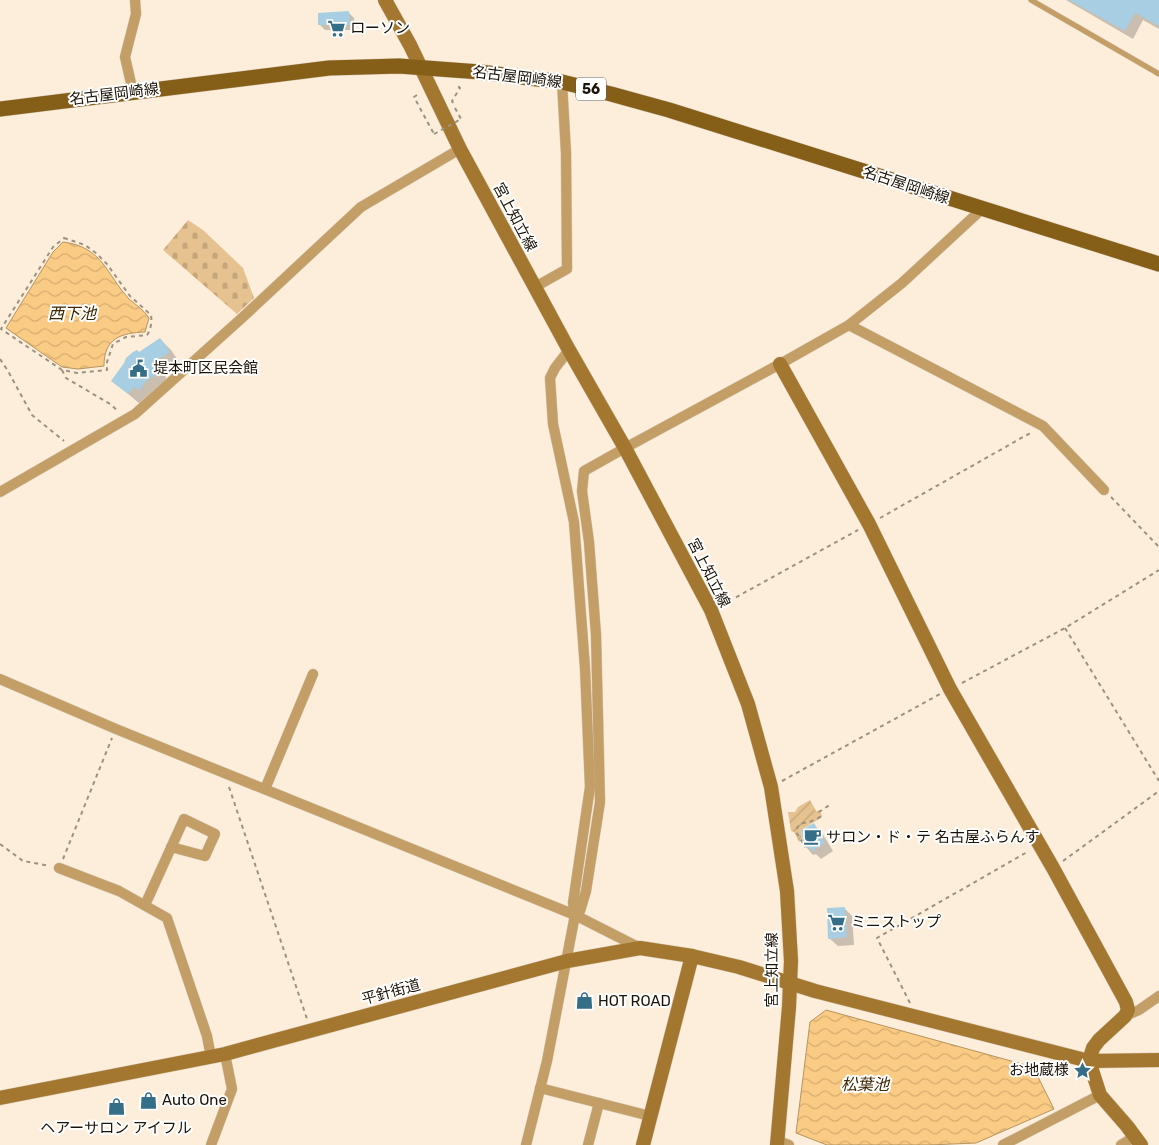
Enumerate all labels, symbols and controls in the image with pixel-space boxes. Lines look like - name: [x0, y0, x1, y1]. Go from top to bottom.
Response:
- supermarket icon: ローソン: [326, 18, 346, 38]
- place label: ローソン: [350, 19, 410, 37]
- street label: 名古屋岡崎線: [471, 63, 563, 91]
- road number: 56: [576, 78, 606, 100]
- street label: 名古屋岡崎線: [68, 80, 160, 108]
- street label: 名古屋岡崎線: [860, 163, 952, 207]
- street label: 宮上知立線: [489, 180, 541, 254]
- water label: 西下池: [48, 304, 98, 323]
- public building icon: 堤本町区民会館: [129, 358, 149, 378]
- place label: 堤本町区民会館: [153, 359, 258, 377]
- street label: 宮上知立線: [684, 535, 734, 611]
- cafe icon: サロン・ド・テ 名古屋ふらんす: [802, 827, 822, 847]
- place label: サロン・ド・テ 名古屋ふらんす: [826, 828, 1039, 846]
- supermarket icon: ミニストップ: [827, 912, 847, 932]
- place label: ミニストップ: [851, 913, 941, 931]
- street label: 宮上知立線: [763, 932, 781, 1008]
- street label: 平針街道: [360, 976, 422, 1008]
- shop icon: HOT ROAD: [574, 991, 594, 1011]
- place label: HOT ROAD: [598, 992, 671, 1010]
- place icon: お地蔵様: [1073, 1060, 1093, 1080]
- place label: お地蔵様: [1009, 1061, 1069, 1079]
- water label: 松葉池: [841, 1075, 891, 1094]
- shop icon: Auto One: [138, 1090, 158, 1110]
- place label: Auto One: [162, 1091, 227, 1109]
- shop icon: ヘアーサロン アイフル: [106, 1097, 126, 1117]
- place label: ヘアーサロン アイフル: [40, 1119, 192, 1137]

